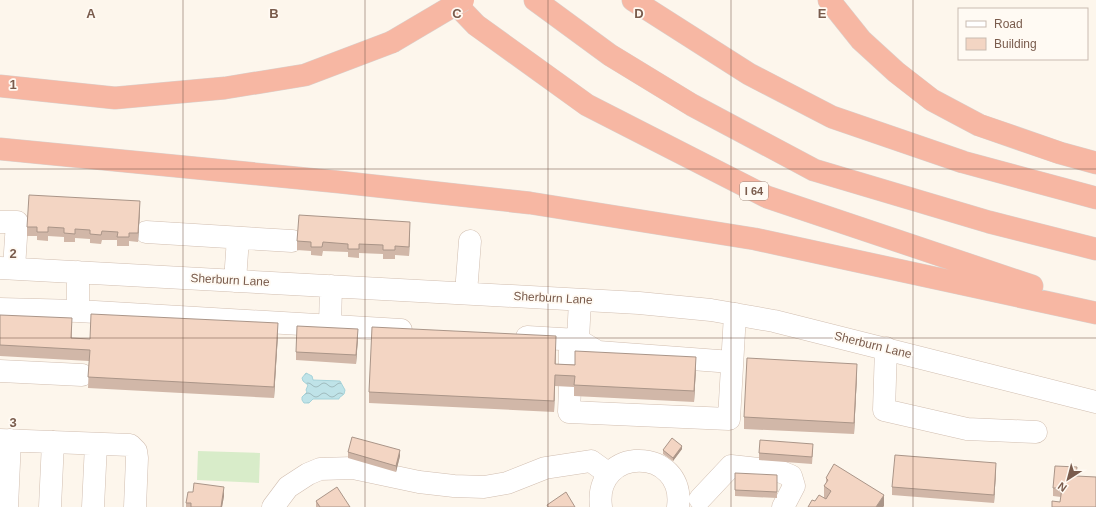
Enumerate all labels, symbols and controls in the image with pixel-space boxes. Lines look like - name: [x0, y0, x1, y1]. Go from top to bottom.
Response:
- text: A: [86, 6, 96, 21]
- text: B: [269, 6, 279, 21]
- text: C: [452, 6, 462, 21]
- text: D: [634, 6, 644, 21]
- text: E: [818, 6, 827, 21]
- legend: [958, 8, 1088, 60]
- text: Road: [994, 17, 1023, 31]
- text: Building: [994, 37, 1037, 51]
- text: 1: [9, 77, 17, 92]
- road number: I 64: [740, 182, 768, 200]
- text: 2: [9, 246, 17, 261]
- street label: Sherburn Lane: [190, 271, 270, 289]
- street label: Sherburn Lane: [513, 289, 593, 307]
- street label: Sherburn Lane: [833, 329, 914, 361]
- text: 3: [9, 415, 17, 430]
- north arrow: [1048, 459, 1088, 499]
- text: N: [1055, 480, 1069, 494]

